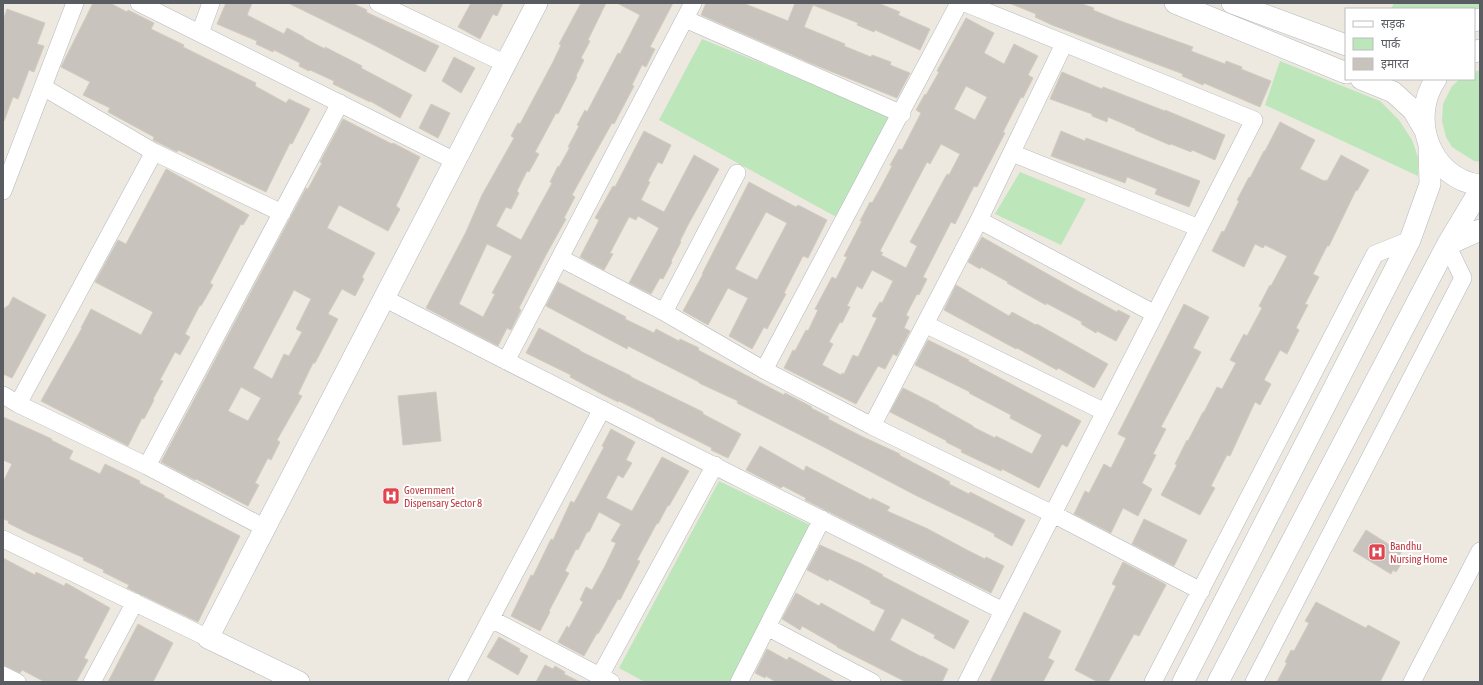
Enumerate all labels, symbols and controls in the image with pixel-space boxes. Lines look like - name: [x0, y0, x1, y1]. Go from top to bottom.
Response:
- legend: [1345, 8, 1475, 80]
- text: सड़क: [1381, 17, 1406, 31]
- text: पार्क: [1381, 37, 1401, 51]
- text: इमारत: [1381, 57, 1410, 71]
- place label: Government Dispensary Sector 8: [404, 484, 482, 509]
- hospital icon: Government Dispensary Sector 8: [381, 486, 401, 506]
- place label: Bandhu Nursing Home: [1390, 540, 1448, 565]
- hospital icon: Bandhu Nursing Home: [1367, 542, 1387, 562]

